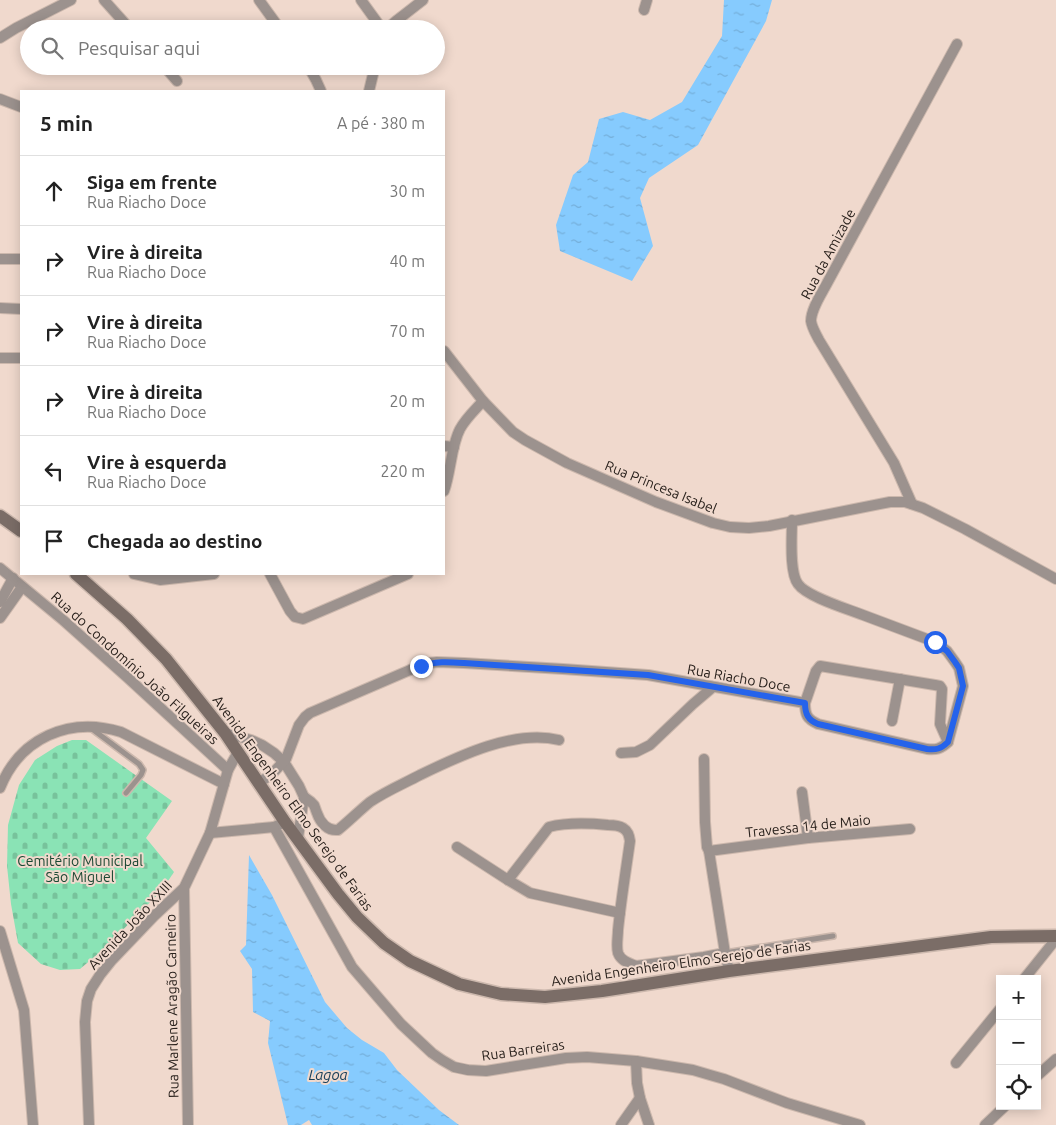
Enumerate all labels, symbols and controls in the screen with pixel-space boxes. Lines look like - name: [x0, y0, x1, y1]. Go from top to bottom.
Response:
- search box: [20, 20, 445, 75]
- icon: search: [38, 34, 66, 62]
- text: Pesquisar aqui: [78, 37, 200, 59]
- text: 5 min: [40, 111, 93, 135]
- text: A pé · 380 m: [337, 114, 425, 132]
- text: Siga em frente: [87, 171, 217, 193]
- icon: ahead: [40, 177, 68, 205]
- text: 30 m: [389, 182, 425, 200]
- text: Rua Riacho Doce: [87, 193, 207, 211]
- street label: Rua da Amizade: [798, 206, 858, 302]
- text: Vire à direita: [87, 241, 203, 263]
- icon: right: [40, 247, 68, 275]
- text: 40 m: [389, 252, 425, 270]
- text: Rua Riacho Doce: [87, 263, 207, 281]
- text: Vire à direita: [87, 311, 203, 333]
- icon: right: [40, 317, 68, 345]
- text: 70 m: [389, 322, 425, 340]
- text: Rua Riacho Doce: [87, 333, 207, 351]
- text: Vire à direita: [87, 381, 203, 403]
- icon: right: [40, 387, 68, 415]
- text: 20 m: [389, 392, 425, 410]
- text: Rua Riacho Doce: [87, 403, 207, 421]
- text: Vire à esquerda: [87, 451, 227, 473]
- icon: left: [40, 457, 68, 485]
- street label: Rua Princesa Isabel: [603, 457, 720, 517]
- text: 220 m: [380, 462, 425, 480]
- text: Rua Riacho Doce: [87, 473, 207, 491]
- icon: arrive: [40, 527, 68, 555]
- text: Chegada ao destino: [87, 530, 263, 552]
- street label: Rua do Condomínio João Filgueiras: [48, 588, 222, 748]
- route start: [924, 631, 947, 654]
- route end: [410, 655, 433, 678]
- street label: Rua Riacho Doce: [686, 661, 792, 695]
- street label: Avenida Engenheiro Elmo Serejo de Farias: [210, 692, 376, 914]
- street label: Travessa 14 de Maio: [745, 811, 871, 841]
- park label: Cemitério Municipal São Miguel: [17, 853, 143, 885]
- street label: Avenida João XXIII: [85, 877, 175, 973]
- street label: Rua Marlene Aragão Carneiro: [162, 914, 182, 1098]
- street label: Avenida Engenheiro Elmo Serejo de Farias: [550, 937, 812, 989]
- map controls: [996, 975, 1041, 1110]
- button: +: [996, 975, 1041, 1020]
- button: −: [996, 1020, 1041, 1065]
- street label: Rua Barreiras: [481, 1036, 565, 1064]
- button: locate: [996, 1065, 1041, 1110]
- water label: Lagoa: [308, 1066, 348, 1083]

